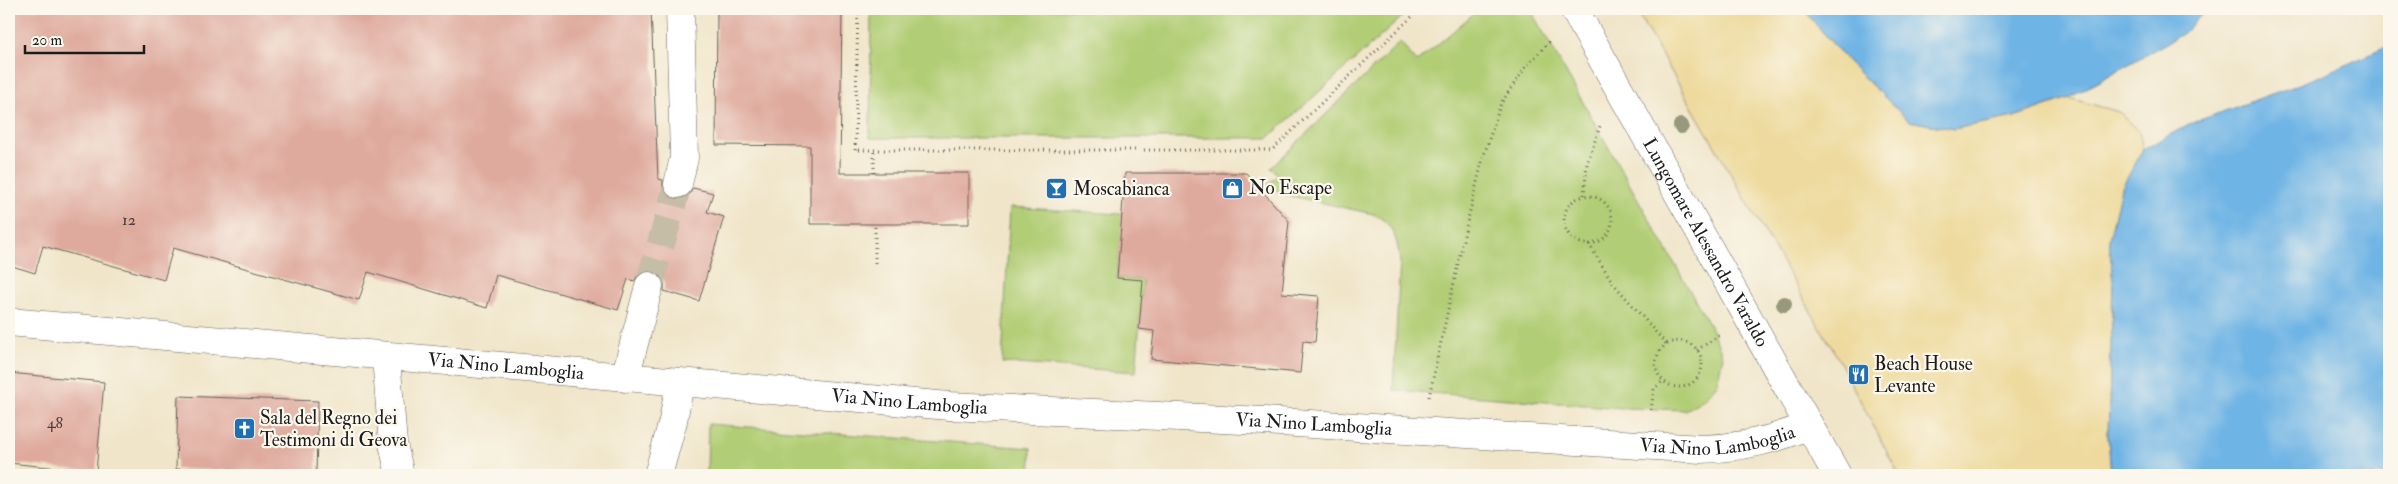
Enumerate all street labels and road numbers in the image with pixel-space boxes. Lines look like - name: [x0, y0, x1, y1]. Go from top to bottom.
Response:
- street label: Lungomare Alessandro Varaldo: [1637, 134, 1774, 351]
- street label: Via Nino Lamboglia: [427, 347, 585, 385]
- street label: Via Nino Lamboglia: [830, 384, 988, 420]
- street label: Via Nino Lamboglia: [1235, 408, 1393, 441]
- street label: Via Nino Lamboglia: [1639, 420, 1799, 461]

